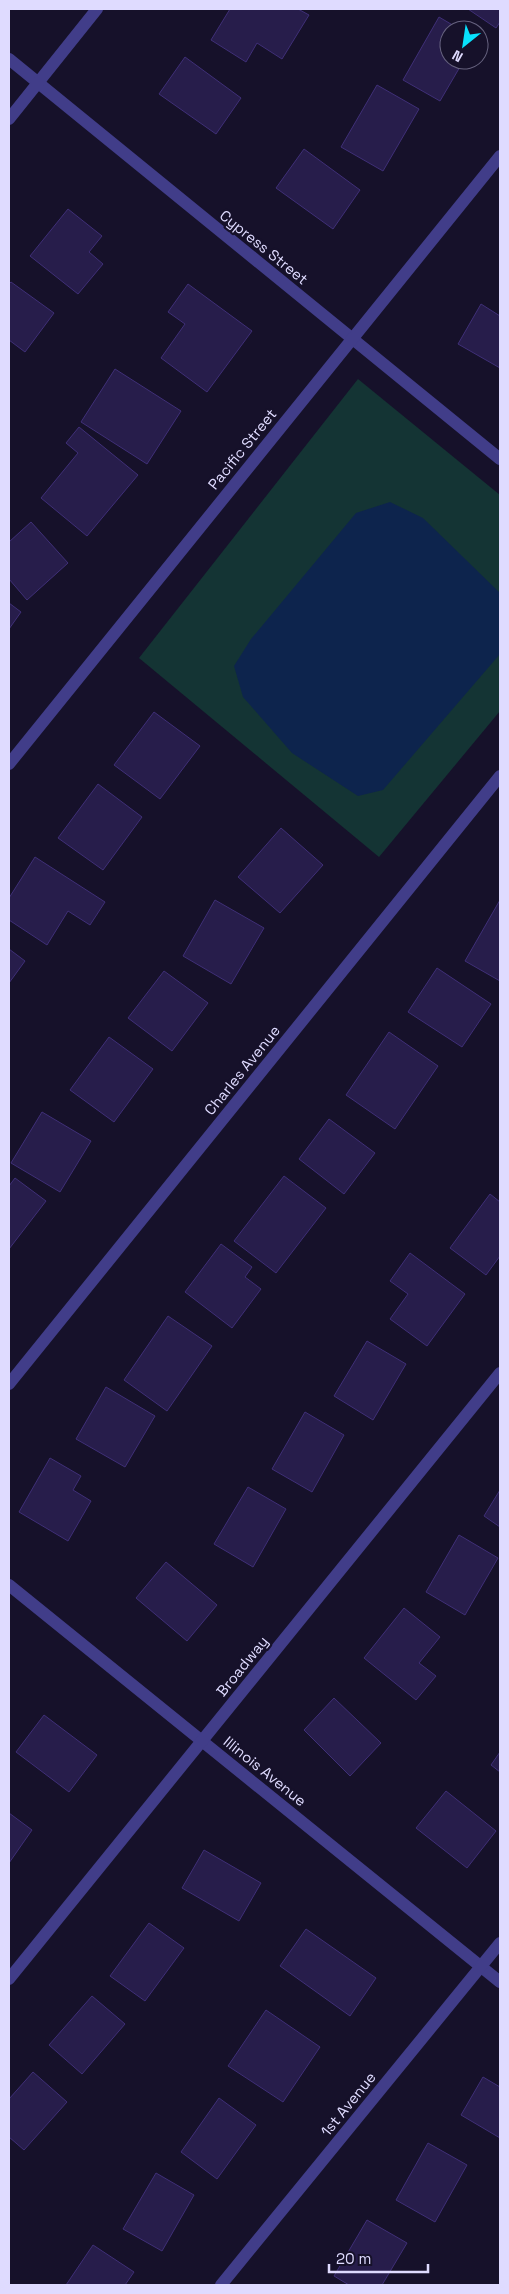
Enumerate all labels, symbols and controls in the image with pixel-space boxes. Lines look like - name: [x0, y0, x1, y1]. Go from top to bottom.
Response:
- north arrow: [439, 20, 489, 70]
- text: N: [449, 46, 466, 66]
- street label: Cypress Street: [216, 206, 312, 288]
- street label: Pacific Street: [204, 405, 280, 493]
- street label: Charles Avenue: [200, 1021, 284, 1119]
- street label: Broadway: [212, 1632, 272, 1700]
- street label: Illinois Avenue: [220, 1732, 310, 1810]
- street label: 1st Avenue: [316, 2068, 380, 2140]
- scale bar: [329, 2242, 428, 2274]
- text: 20 m: [336, 2249, 371, 2268]

